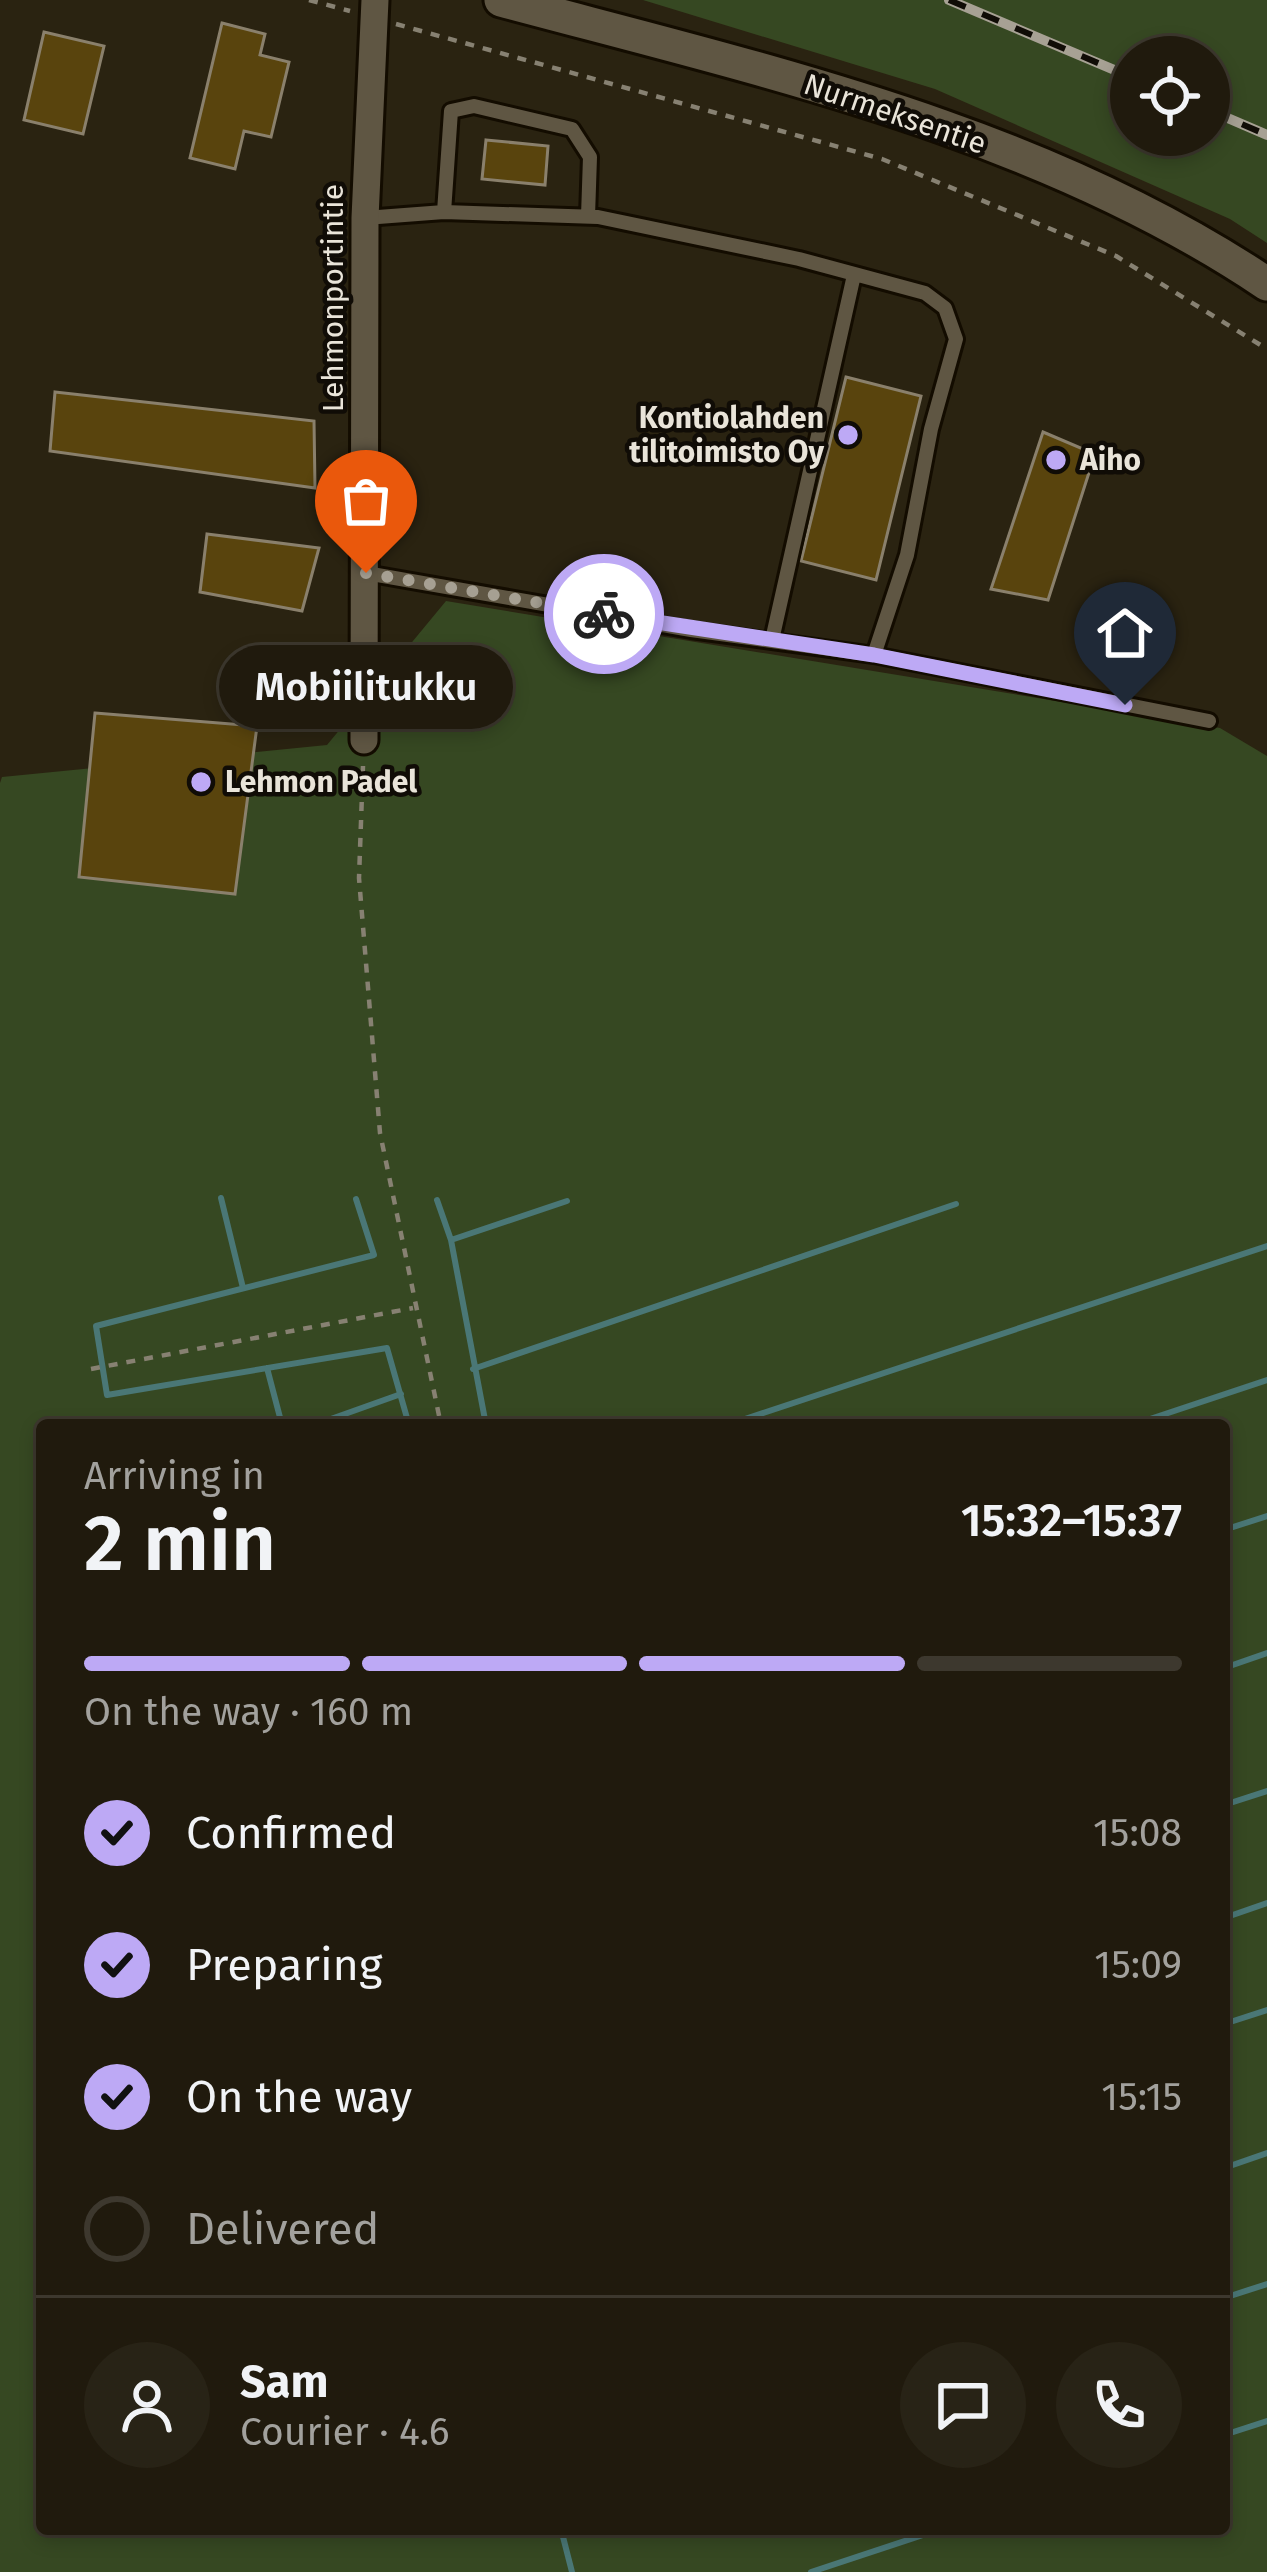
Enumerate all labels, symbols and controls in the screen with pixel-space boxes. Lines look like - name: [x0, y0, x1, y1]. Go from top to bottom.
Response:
- map controls: [1110, 36, 1230, 156]
- button: locate: [1110, 36, 1230, 156]
- street label: Nurmeksentie: [799, 66, 991, 162]
- street label: Lehmonportintie: [315, 184, 351, 412]
- place label: Kontiolahden tilitoimisto Oy: [629, 400, 824, 470]
- marker: Kontiolahden tilitoimisto Oy: [835, 422, 861, 448]
- place label: Aiho: [1079, 442, 1141, 478]
- marker: Aiho: [1043, 447, 1069, 473]
- pin: [315, 450, 417, 573]
- icon: bag: [333, 468, 399, 534]
- courier: [544, 554, 664, 674]
- icon: bike: [571, 581, 637, 647]
- pin: [1074, 582, 1176, 705]
- icon: home: [1092, 600, 1158, 666]
- callout: Mobiilitukku: [219, 645, 513, 729]
- text: Mobiilitukku: [255, 664, 477, 710]
- place label: Lehmon Padel: [225, 764, 417, 800]
- marker: Lehmon Padel: [188, 769, 214, 795]
- text: Arriving in: [84, 1453, 265, 1499]
- text: 15:32–15:37: [961, 1494, 1182, 1548]
- text: 2 min: [84, 1497, 276, 1591]
- text: On the way · 160 m: [84, 1689, 413, 1735]
- icon: check: [84, 1800, 150, 1866]
- text: Confirmed: [186, 1806, 396, 1860]
- text: 15:08: [1093, 1810, 1182, 1856]
- icon: check: [84, 1932, 150, 1998]
- text: Preparing: [186, 1938, 382, 1992]
- text: 15:09: [1094, 1942, 1182, 1988]
- icon: check: [84, 2064, 150, 2130]
- text: On the way: [186, 2070, 412, 2124]
- text: 15:15: [1101, 2074, 1182, 2120]
- text: Delivered: [186, 2202, 379, 2256]
- button: person: [84, 2342, 210, 2468]
- button: chat: [900, 2342, 1026, 2468]
- button: phone: [1056, 2342, 1182, 2468]
- text: Sam: [240, 2355, 328, 2409]
- text: Courier · 4.6: [240, 2409, 449, 2455]

